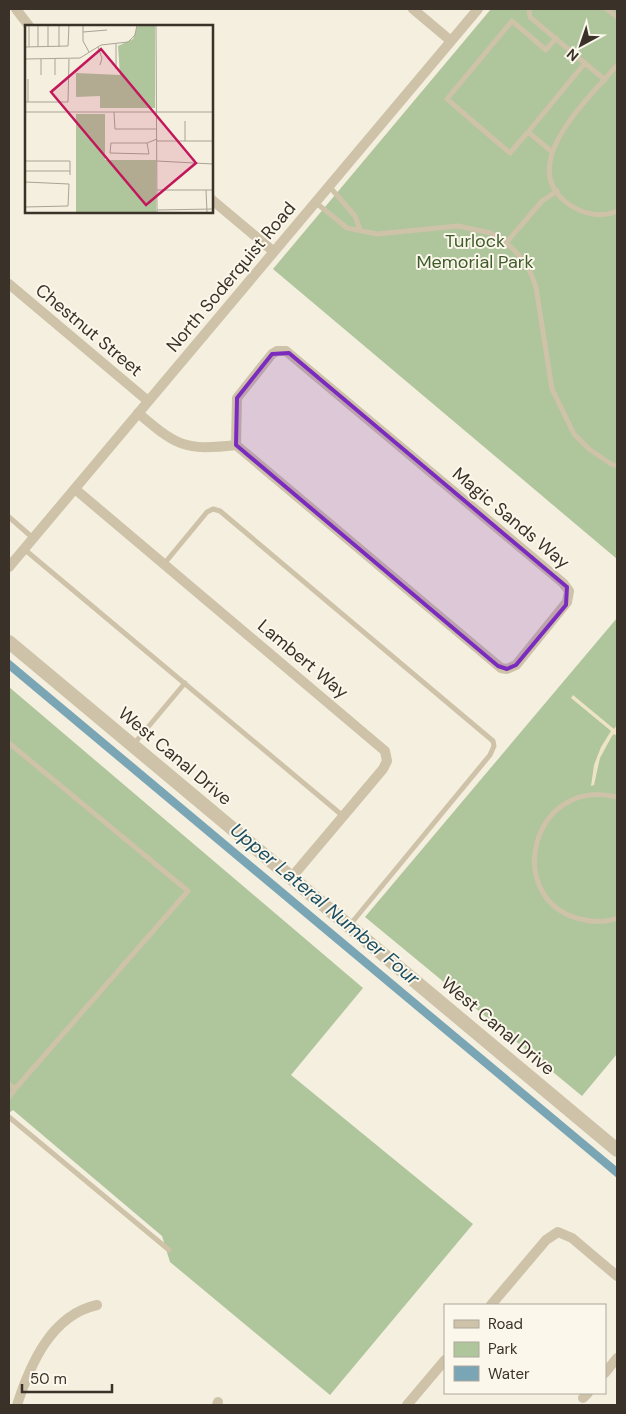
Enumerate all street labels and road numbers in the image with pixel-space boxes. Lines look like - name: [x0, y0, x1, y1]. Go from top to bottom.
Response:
- street label: North Soderquist Road: [161, 197, 301, 357]
- street label: Chestnut Street: [30, 278, 148, 382]
- street label: Magic Sands Way: [447, 462, 575, 574]
- street label: Lambert Way: [253, 614, 353, 704]
- street label: West Canal Drive: [113, 701, 237, 811]
- street label: West Canal Drive: [436, 971, 560, 1081]

